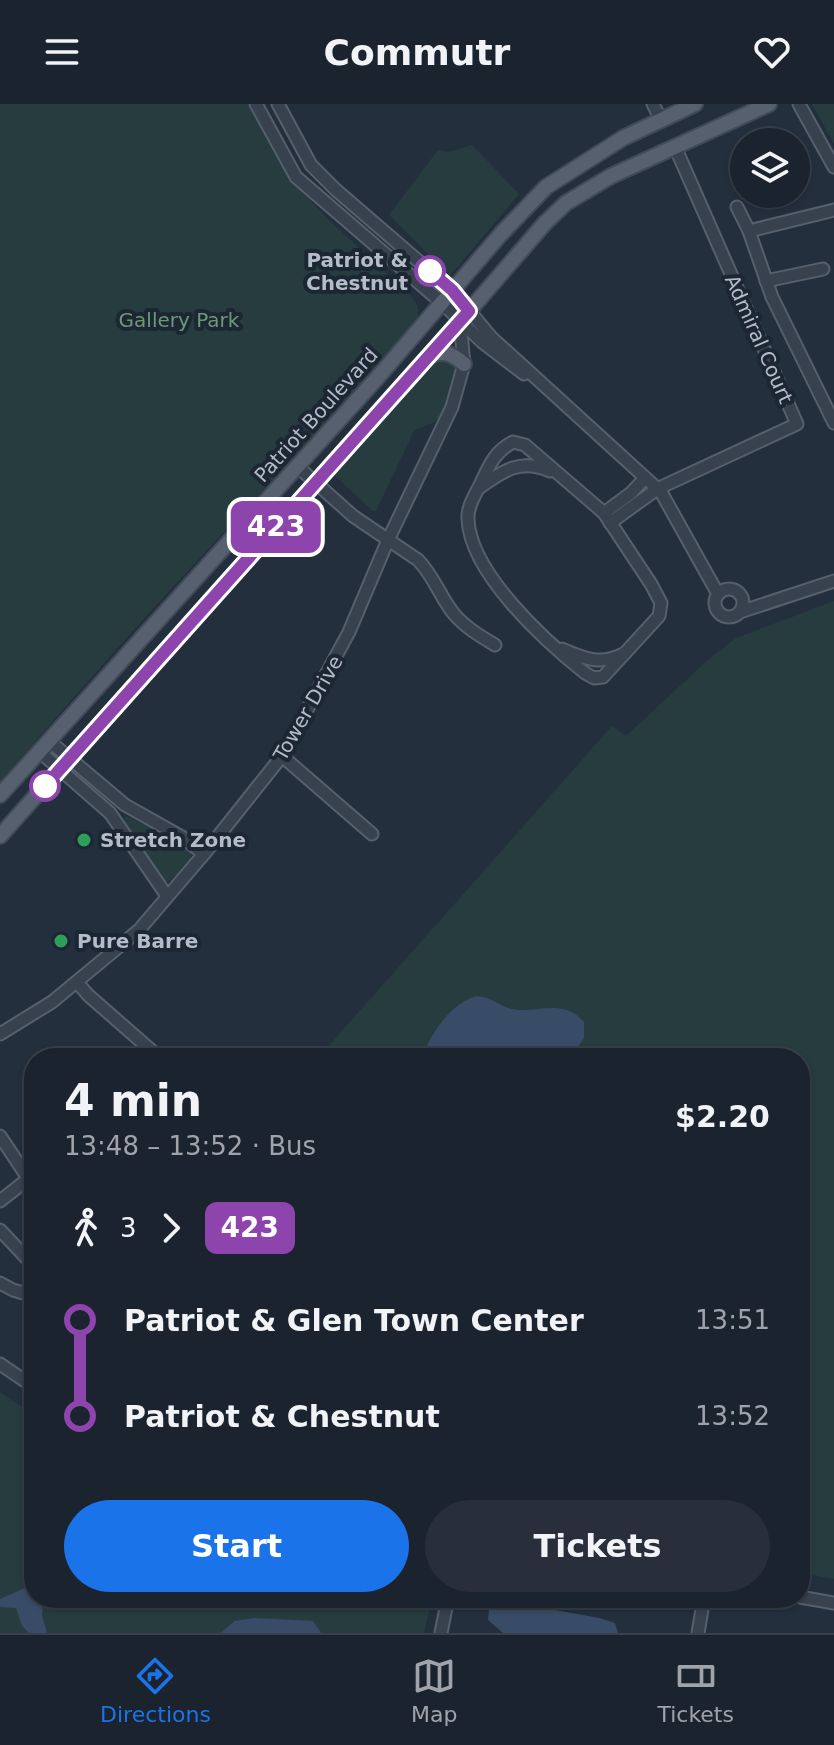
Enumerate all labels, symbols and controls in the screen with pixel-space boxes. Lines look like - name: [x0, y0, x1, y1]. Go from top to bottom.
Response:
- icon: menu: [40, 30, 84, 74]
- icon: heart: [750, 30, 794, 74]
- text: Commutr: [324, 32, 510, 73]
- map controls: [730, 128, 810, 208]
- button: layers: [730, 128, 810, 208]
- place label: Patriot & Chestnut: [306, 248, 408, 295]
- marker: Patriot & Chestnut: [415, 256, 445, 286]
- street label: Admiral Court: [720, 271, 798, 407]
- park label: Gallery Park: [119, 308, 240, 332]
- street label: Patriot Boulevard: [249, 343, 383, 487]
- line badge: 423: [230, 501, 322, 553]
- text: 423: [247, 510, 305, 543]
- street label: Tower Drive: [268, 651, 348, 766]
- unlabelled marker: [30, 771, 60, 801]
- place label: Stretch Zone: [100, 828, 246, 852]
- marker: Stretch Zone: [75, 831, 93, 849]
- place label: Pure Barre: [77, 929, 198, 953]
- marker: Pure Barre: [52, 932, 70, 950]
- text: 4 min: [64, 1075, 202, 1126]
- text: $2.20: [675, 1099, 770, 1134]
- text: 13:48 – 13:52 · Bus: [64, 1131, 316, 1161]
- icon: walk: [64, 1206, 108, 1250]
- icon: forward: [149, 1206, 193, 1250]
- text: 423: [221, 1211, 279, 1244]
- text: 3: [120, 1213, 137, 1243]
- text: Patriot & Glen Town Center: [124, 1303, 584, 1338]
- text: 13:51: [695, 1305, 770, 1335]
- text: Patriot & Chestnut: [124, 1399, 440, 1434]
- text: 13:52: [695, 1401, 770, 1431]
- button: Start: [64, 1500, 409, 1592]
- button: Tickets: [425, 1500, 770, 1592]
- tab: Directions: [100, 1654, 211, 1727]
- tab: Map: [411, 1654, 457, 1727]
- tab: Tickets: [657, 1654, 734, 1727]

